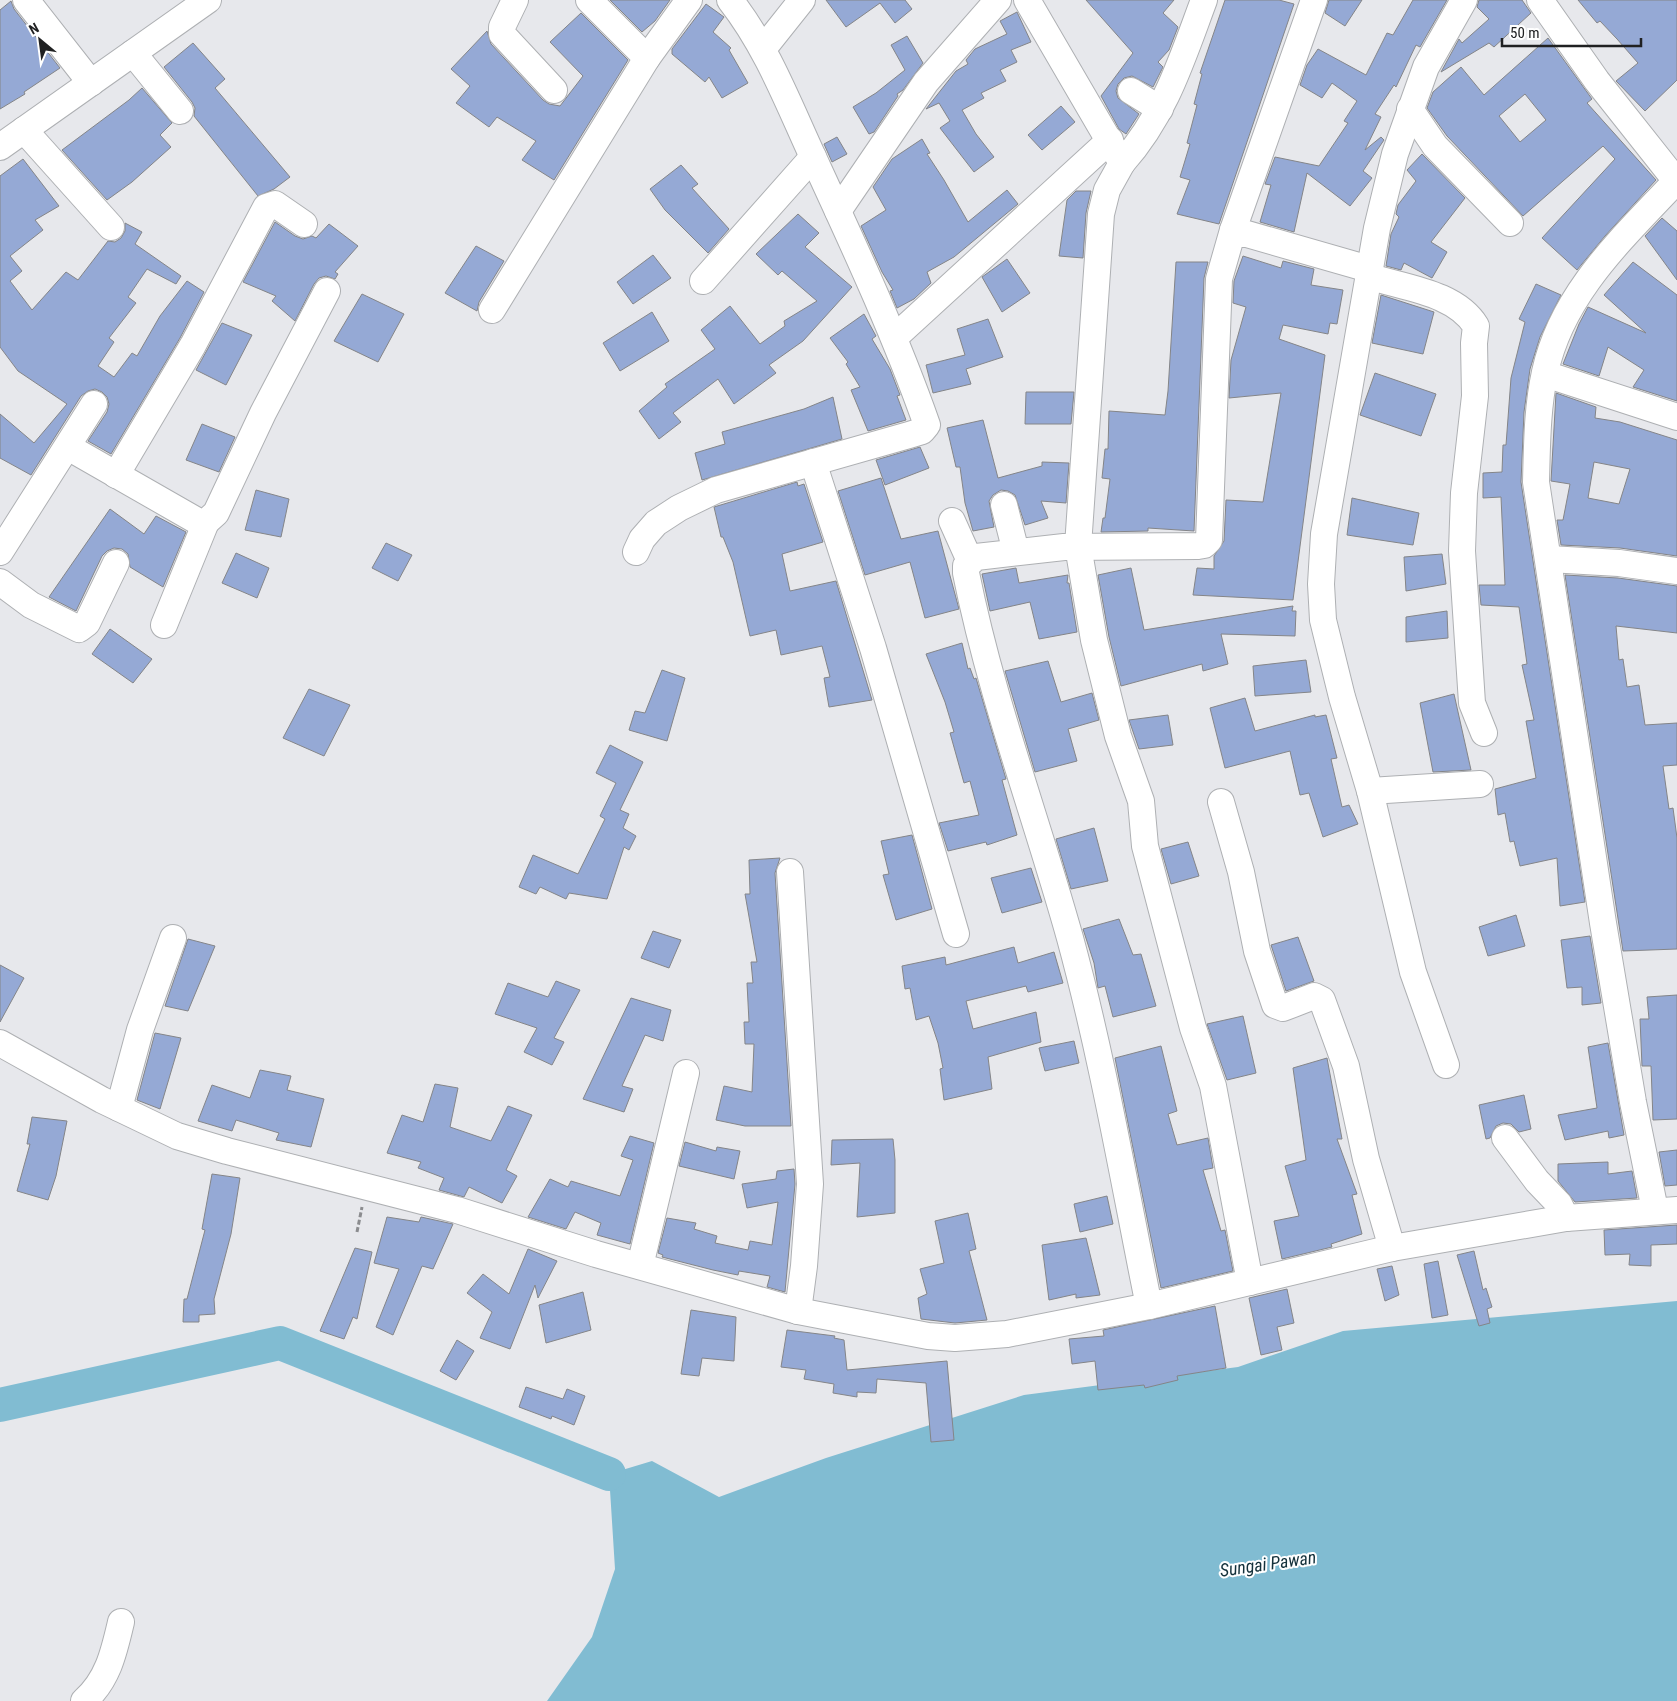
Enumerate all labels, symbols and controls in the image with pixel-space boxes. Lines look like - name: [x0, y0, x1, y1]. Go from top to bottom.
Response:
- north arrow: [15, 15, 65, 65]
- scale bar: [1502, 15, 1641, 47]
- text: N: [26, 20, 41, 38]
- text: 50 m: [1510, 24, 1540, 42]
- water label: Sungai Pawan: [1218, 1546, 1317, 1581]

